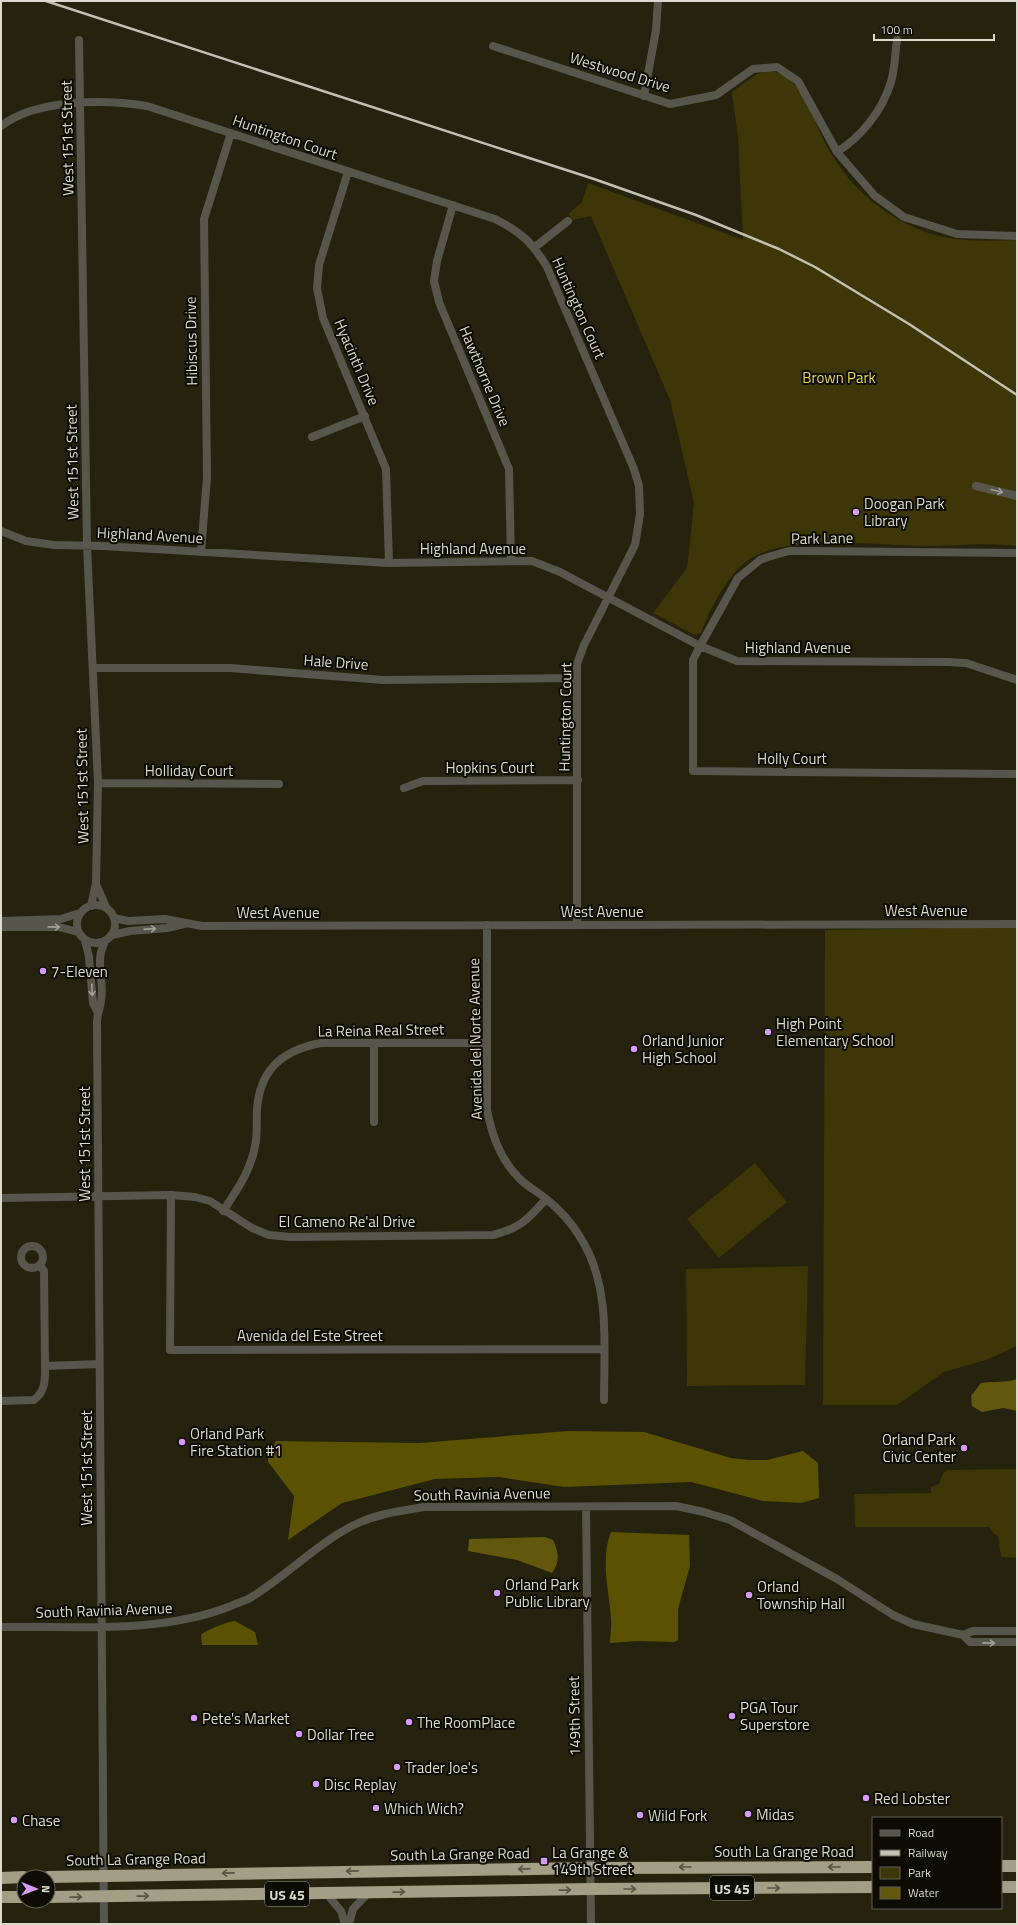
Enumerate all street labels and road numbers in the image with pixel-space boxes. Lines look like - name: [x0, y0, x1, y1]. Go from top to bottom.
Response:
- street label: Westwood Drive: [567, 46, 673, 98]
- street label: West 151st Street: [54, 79, 80, 196]
- street label: Huntington Court: [230, 108, 341, 166]
- street label: Huntington Court: [546, 253, 612, 363]
- street label: Hibiscus Drive: [179, 296, 203, 386]
- street label: Hyacinth Drive: [328, 315, 386, 409]
- street label: Hawthorne Drive: [453, 322, 517, 430]
- street label: West 151st Street: [59, 403, 85, 520]
- street label: Highland Avenue: [96, 521, 204, 549]
- street label: Park Lane: [791, 526, 853, 550]
- street label: Highland Avenue: [420, 537, 526, 560]
- street label: Highland Avenue: [745, 636, 851, 659]
- street label: Hale Drive: [303, 648, 369, 676]
- street label: Huntington Court: [553, 661, 577, 772]
- street label: West 151st Street: [69, 727, 95, 844]
- street label: Holly Court: [757, 747, 828, 770]
- street label: Hopkins Court: [445, 756, 535, 779]
- street label: Holliday Court: [145, 759, 234, 782]
- street label: West Avenue: [884, 899, 968, 922]
- street label: West Avenue: [560, 900, 644, 923]
- street label: West Avenue: [236, 901, 320, 924]
- street label: Avenida del Norte Avenue: [462, 958, 488, 1120]
- street label: La Reina Real Street: [318, 1017, 445, 1043]
- street label: West 151st Street: [73, 1086, 96, 1202]
- street label: El Cameno Re'al Drive: [279, 1210, 415, 1233]
- street label: Avenida del Este Street: [237, 1324, 384, 1347]
- street label: West 151st Street: [75, 1410, 98, 1526]
- street label: South Ravinia Avenue: [413, 1481, 551, 1507]
- street label: South Ravinia Avenue: [35, 1596, 173, 1624]
- street label: 149th Street: [562, 1675, 586, 1756]
- street label: South La Grange Road: [714, 1840, 854, 1863]
- street label: South La Grange Road: [390, 1841, 530, 1867]
- street label: South La Grange Road: [66, 1846, 206, 1872]
- road number: US 45: [710, 1876, 754, 1900]
- road number: US 45: [265, 1882, 309, 1906]

